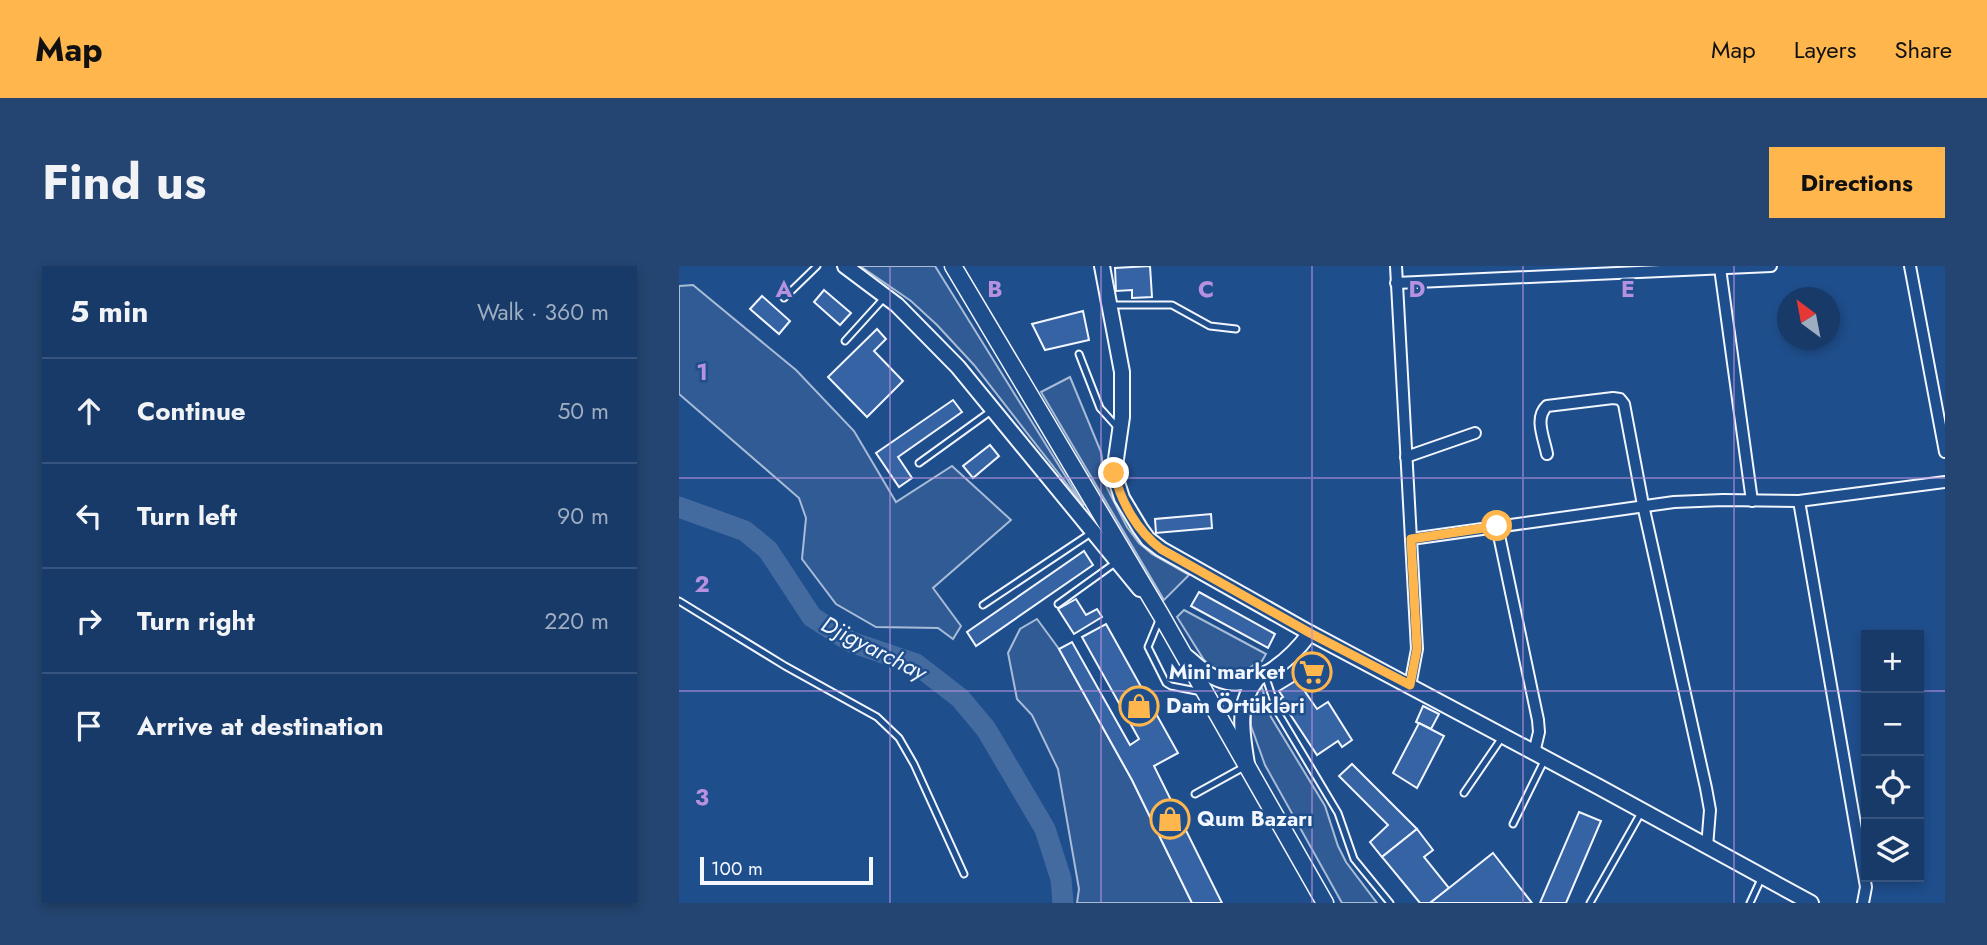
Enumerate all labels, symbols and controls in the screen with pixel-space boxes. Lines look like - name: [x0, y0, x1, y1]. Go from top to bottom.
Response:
- text: Map: [35, 26, 103, 73]
- text: Map: [1711, 32, 1756, 67]
- text: Layers: [1794, 32, 1856, 67]
- text: Share: [1894, 32, 1952, 67]
- text: Find us: [42, 147, 206, 217]
- button: Directions: [1769, 147, 1945, 218]
- text: A: [775, 272, 793, 306]
- text: B: [987, 272, 1003, 306]
- text: C: [1198, 272, 1214, 306]
- text: D: [1409, 272, 1426, 306]
- text: E: [1621, 272, 1635, 306]
- north arrow: [1777, 287, 1840, 350]
- text: 5 min: [70, 290, 148, 333]
- text: Walk · 360 m: [477, 295, 609, 329]
- text: 1: [696, 355, 708, 389]
- icon: ahead: [70, 392, 108, 430]
- text: Continue: [137, 392, 246, 430]
- text: 50 m: [557, 394, 609, 428]
- route end: [1098, 457, 1129, 488]
- icon: left: [70, 497, 108, 535]
- text: Turn left: [137, 497, 237, 535]
- text: 90 m: [557, 499, 609, 533]
- route start: [1481, 510, 1512, 541]
- text: 2: [694, 567, 710, 601]
- icon: right: [70, 602, 108, 640]
- text: Turn right: [137, 602, 255, 640]
- text: 220 m: [544, 604, 609, 638]
- water label: Djigyarchay: [816, 607, 934, 690]
- map controls: [1861, 630, 1924, 882]
- button: +: [1861, 630, 1924, 693]
- supermarket icon: Mini market: [1291, 651, 1333, 693]
- place label: Mini market: [1169, 657, 1285, 687]
- shop icon: Dam Örtükləri: [1118, 685, 1160, 727]
- place label: Dam Örtükləri: [1166, 691, 1305, 721]
- button: −: [1861, 693, 1924, 756]
- icon: arrive: [70, 707, 108, 745]
- text: Arrive at destination: [137, 707, 384, 745]
- button: locate: [1861, 756, 1924, 819]
- text: 3: [695, 780, 709, 814]
- shop icon: Qum Bazarı: [1149, 798, 1191, 840]
- place label: Qum Bazarı: [1197, 804, 1313, 834]
- button: layers: [1861, 819, 1924, 882]
- scale bar: [700, 854, 873, 886]
- text: 100 m: [711, 855, 763, 882]

